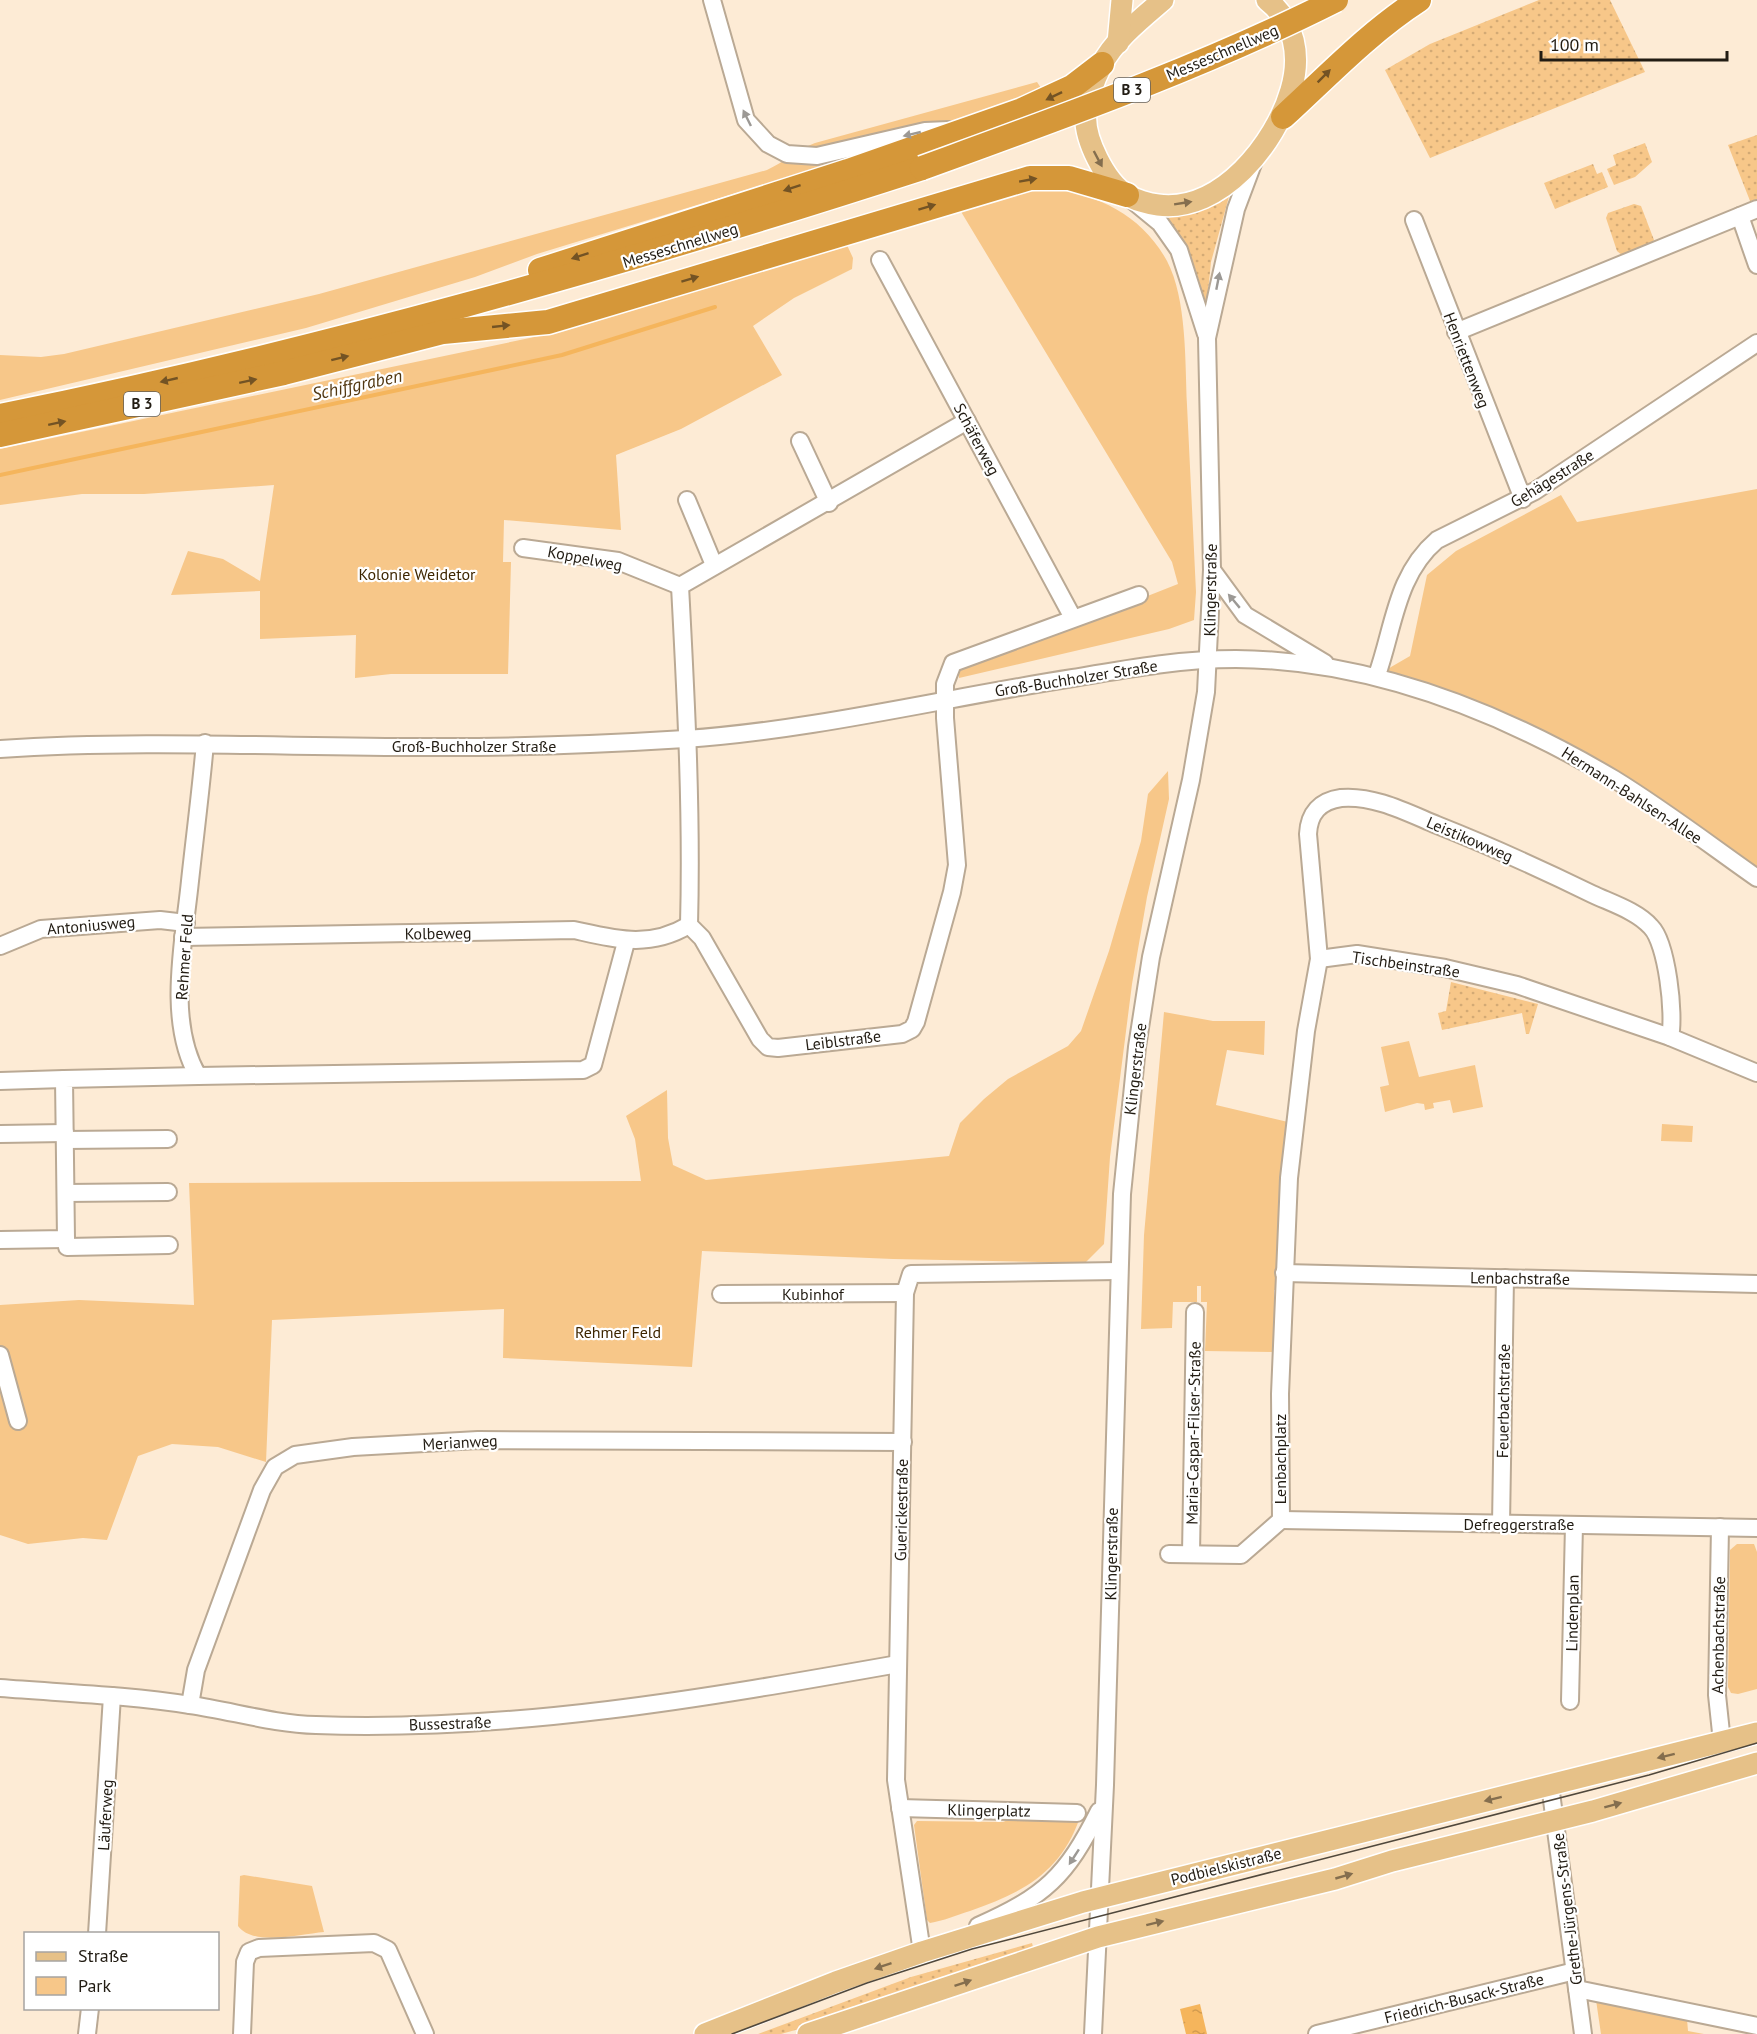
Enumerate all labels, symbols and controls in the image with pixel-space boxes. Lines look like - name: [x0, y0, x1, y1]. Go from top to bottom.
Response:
- street label: Messeschnellweg: [1163, 19, 1281, 85]
- scale bar: [1541, 24, 1727, 62]
- text: 100 m: [1550, 33, 1599, 56]
- one-way arrow: [1317, 70, 1331, 84]
- road number: B 3: [1114, 78, 1150, 102]
- one-way arrow: [1045, 92, 1062, 101]
- one-way arrow: [742, 108, 752, 126]
- one-way arrow: [903, 129, 921, 139]
- one-way arrow: [1094, 151, 1103, 168]
- one-way arrow: [1018, 175, 1037, 184]
- one-way arrow: [783, 184, 801, 194]
- one-way arrow: [1174, 198, 1193, 207]
- one-way arrow: [918, 202, 936, 212]
- street label: Messeschnellweg: [620, 218, 740, 272]
- one-way arrow: [571, 252, 589, 262]
- one-way arrow: [1214, 271, 1224, 290]
- one-way arrow: [681, 274, 699, 283]
- street label: Henriettenweg: [1440, 309, 1494, 411]
- one-way arrow: [491, 321, 510, 331]
- one-way arrow: [331, 353, 350, 363]
- water label: Schiffgraben: [310, 364, 404, 405]
- one-way arrow: [159, 375, 178, 385]
- one-way arrow: [238, 376, 257, 385]
- road number: B 3: [124, 392, 160, 416]
- street label: Schäferweg: [950, 399, 1004, 479]
- one-way arrow: [48, 418, 67, 427]
- street label: Gehägestraße: [1507, 444, 1597, 512]
- street label: Koppelweg: [546, 541, 624, 575]
- street label: Klingerstraße: [1199, 543, 1221, 637]
- park label: Kolonie Weidetor: [359, 564, 476, 584]
- one-way arrow: [1228, 594, 1241, 609]
- street label: Groß-Buchholzer Straße: [993, 655, 1159, 701]
- street label: Groß-Buchholzer Straße: [392, 736, 556, 756]
- street label: Hermann-Bahlsen-Allee: [1558, 742, 1706, 848]
- street label: Leistikowweg: [1424, 812, 1516, 866]
- street label: Antoniusweg: [46, 911, 136, 939]
- street label: Rehmer Feld: [171, 913, 197, 1001]
- street label: Kolbeweg: [404, 922, 472, 944]
- street label: Tischbeinstraße: [1351, 947, 1461, 981]
- street label: Klingerstraße: [1119, 1022, 1151, 1116]
- street label: Leiblstraße: [804, 1025, 882, 1055]
- street label: Lenbachstraße: [1470, 1267, 1570, 1289]
- street label: Kubinhof: [782, 1284, 845, 1304]
- park label: Rehmer Feld: [575, 1322, 661, 1342]
- street label: Maria-Caspar-Filser-Straße: [1181, 1341, 1205, 1525]
- street label: Feuerbachstraße: [1492, 1344, 1514, 1458]
- street label: Lenbachplatz: [1270, 1414, 1290, 1504]
- street label: Merianweg: [422, 1430, 498, 1454]
- street label: Guerickestraße: [890, 1459, 912, 1561]
- street label: Klingerstraße: [1100, 1507, 1122, 1601]
- street label: Defreggerstraße: [1464, 1514, 1574, 1534]
- street label: Lindenplan: [1561, 1574, 1583, 1652]
- street label: Achenbachstraße: [1707, 1576, 1729, 1694]
- street label: Bussestraße: [408, 1712, 492, 1734]
- one-way arrow: [1656, 1752, 1675, 1762]
- street label: Läuferweg: [93, 1779, 117, 1851]
- one-way arrow: [1484, 1795, 1502, 1805]
- street label: Klingerplatz: [947, 1799, 1031, 1821]
- one-way arrow: [1604, 1800, 1622, 1809]
- street label: Grethe-Jürgens-Straße: [1548, 1832, 1586, 1986]
- street label: Podbielskistraße: [1169, 1843, 1283, 1889]
- one-way arrow: [1068, 1848, 1080, 1864]
- one-way arrow: [1335, 1871, 1353, 1880]
- one-way arrow: [1145, 1918, 1164, 1928]
- legend: [24, 1932, 219, 2010]
- text: Straße: [78, 1944, 129, 1967]
- one-way arrow: [874, 1961, 892, 1971]
- street label: Friedrich-Busack-Straße: [1382, 1969, 1546, 2027]
- text: Park: [78, 1974, 111, 1997]
- one-way arrow: [954, 1977, 972, 1987]

